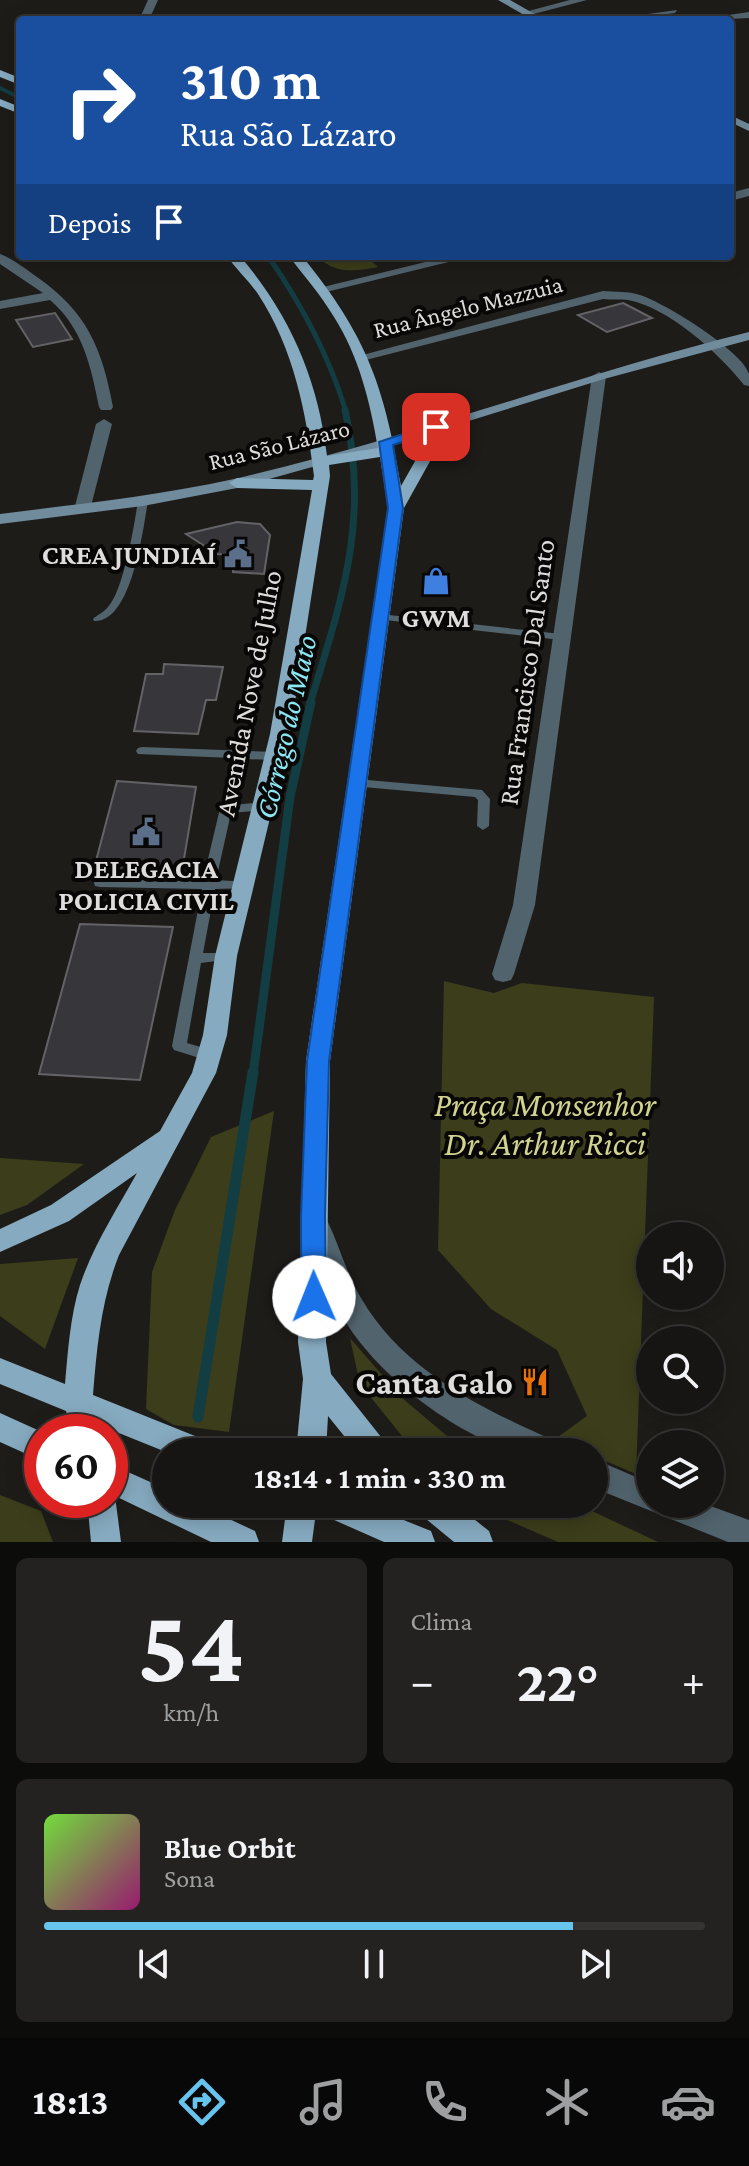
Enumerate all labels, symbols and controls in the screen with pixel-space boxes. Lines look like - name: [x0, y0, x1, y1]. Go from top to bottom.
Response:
- icon: right: [48, 48, 152, 152]
- text: 310 m: [180, 49, 321, 111]
- text: Rua São Lázaro: [180, 114, 397, 154]
- icon: arrive: [147, 200, 191, 244]
- text: Depois: [48, 206, 131, 239]
- street label: Rua Ângelo Mazzuia: [370, 270, 565, 343]
- pin: [402, 393, 470, 461]
- icon: arrive: [414, 405, 458, 449]
- street label: Rua São Lázaro: [206, 414, 352, 475]
- street label: Rua Francisco Dal Santo: [492, 537, 561, 807]
- place label: CREA JUNDIAÍ: [42, 539, 217, 570]
- public building icon: CREA JUNDIAÍ: [223, 539, 253, 569]
- shop icon: GWM: [421, 566, 451, 596]
- street label: Avenida Nove de Julho: [209, 568, 288, 819]
- place label: GWM: [401, 602, 471, 633]
- water label: Córrego do Mato: [248, 632, 324, 822]
- public building icon: DELEGACIA POLICIA CIVIL: [131, 817, 161, 847]
- place label: DELEGACIA POLICIA CIVIL: [58, 853, 234, 916]
- park label: Praça Monsenhor Dr. Arthur Ricci: [434, 1086, 657, 1162]
- map controls: [636, 1222, 724, 1518]
- button: sound: [636, 1222, 724, 1310]
- position arrow: [272, 1255, 356, 1339]
- button: search: [636, 1326, 724, 1414]
- place label: Canta Galo: [355, 1364, 513, 1401]
- restaurant icon: Canta Galo: [520, 1367, 550, 1397]
- speed limit sign: 60: [24, 1414, 128, 1518]
- button: layers: [636, 1430, 724, 1518]
- text: 18:14 · 1 min · 330 m: [254, 1461, 506, 1494]
- text: 54: [138, 1588, 245, 1703]
- text: Clima: [411, 1607, 472, 1636]
- text: 22°: [516, 1647, 599, 1714]
- text: −: [411, 1657, 434, 1705]
- text: +: [682, 1657, 705, 1705]
- text: km/h: [163, 1698, 219, 1727]
- text: Blue Orbit: [164, 1831, 295, 1864]
- text: Sona: [164, 1864, 215, 1893]
- icon: previous: [132, 1942, 176, 1986]
- icon: pause: [352, 1942, 396, 1986]
- icon: next: [573, 1942, 617, 1986]
- icon: directions: [174, 2074, 230, 2130]
- icon: music: [295, 2074, 351, 2130]
- icon: phone: [417, 2074, 473, 2130]
- icon: climate: [539, 2074, 595, 2130]
- icon: car: [660, 2074, 716, 2130]
- text: 18:13: [33, 2082, 108, 2122]

